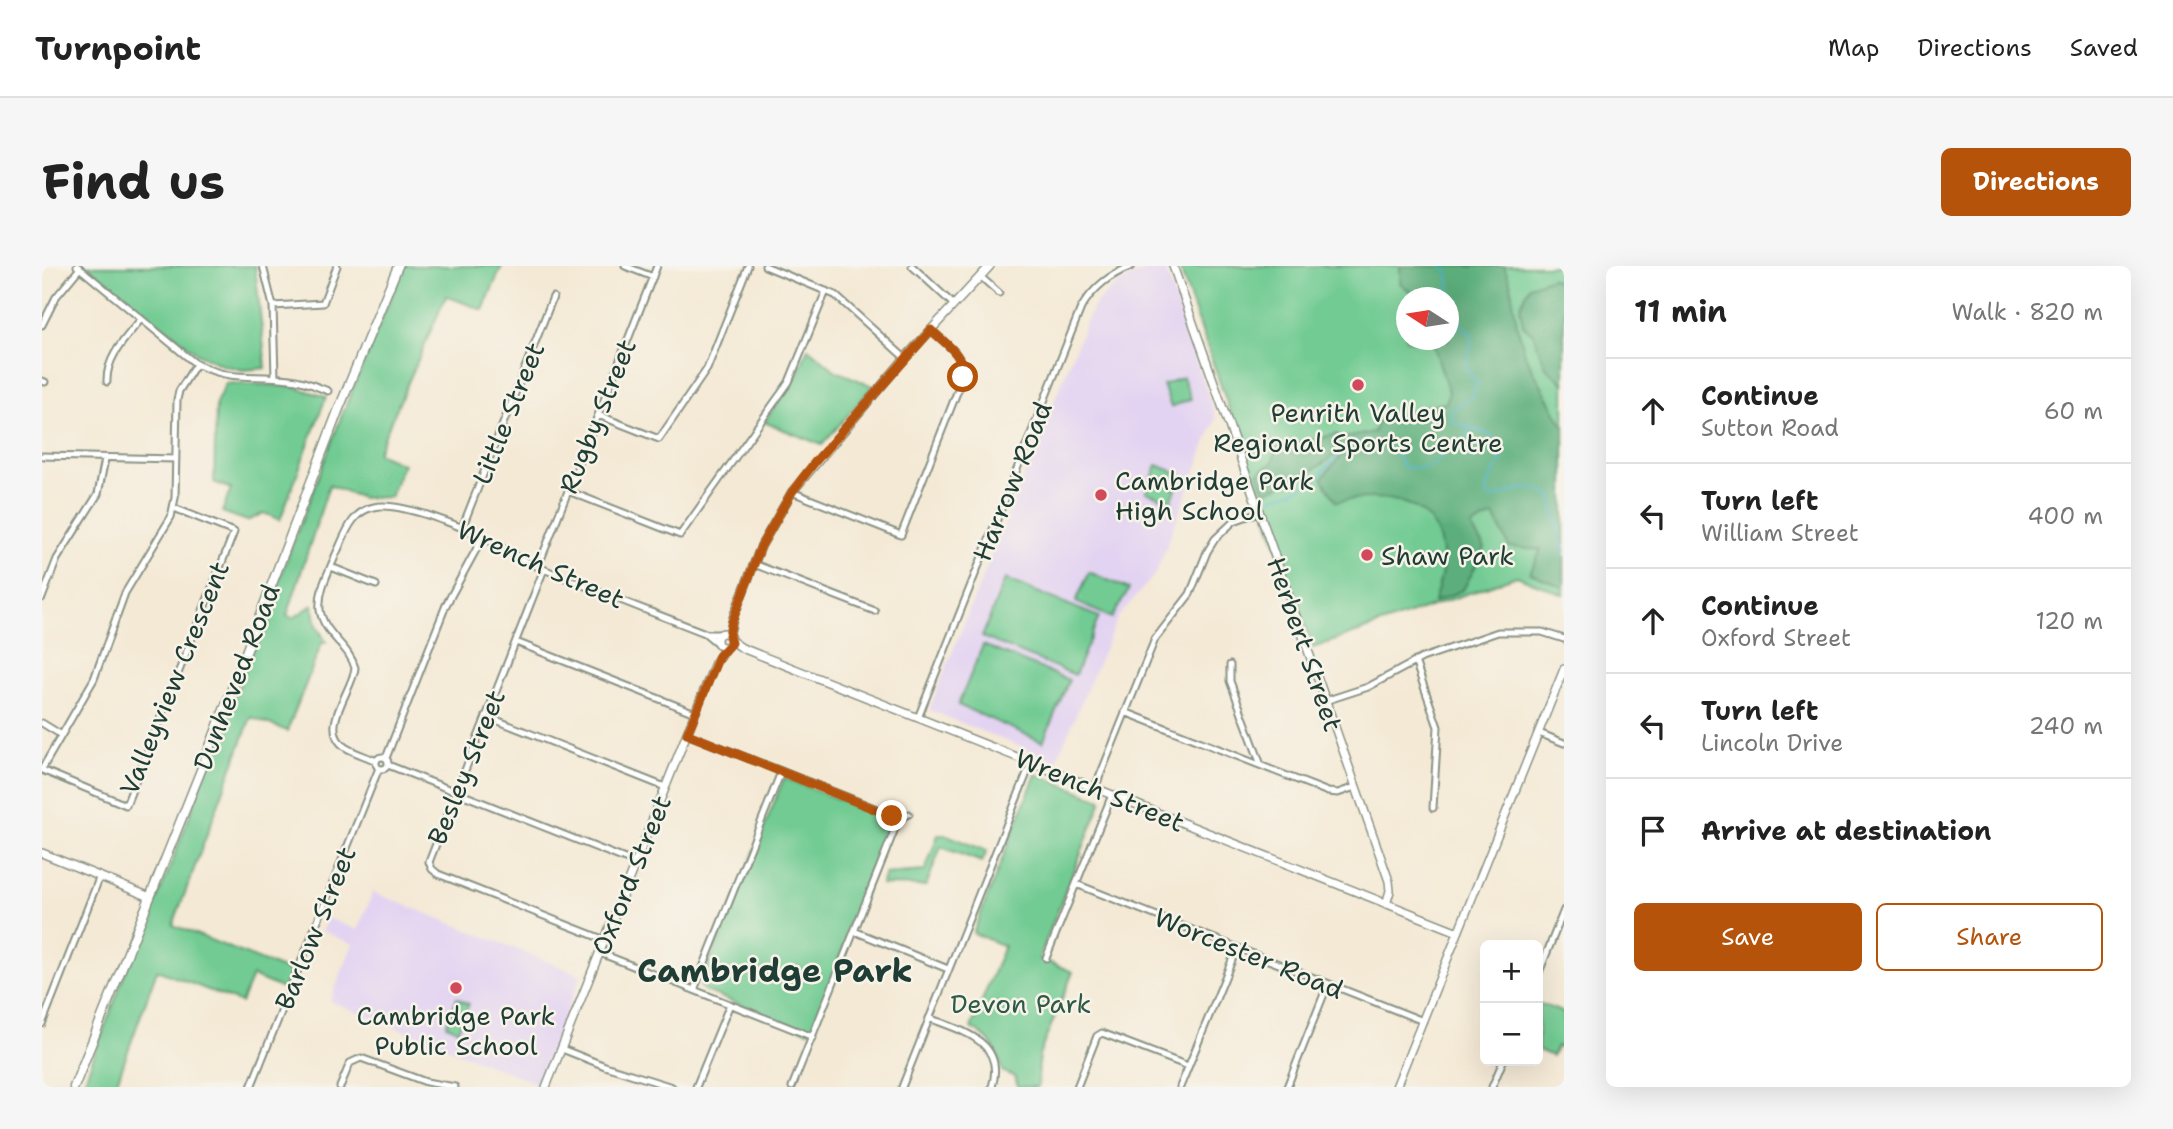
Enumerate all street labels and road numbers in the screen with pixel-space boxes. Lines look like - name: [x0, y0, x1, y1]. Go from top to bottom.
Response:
- street label: Rugby Street: [550, 333, 644, 499]
- street label: Little Street: [464, 337, 552, 489]
- street label: Harrow Road: [964, 396, 1060, 566]
- street label: Wrench Street: [452, 511, 630, 617]
- street label: Herbert Street: [1259, 552, 1351, 736]
- street label: Valleyview Crescent: [111, 556, 237, 800]
- street label: Dunheved Road: [184, 579, 288, 775]
- street label: Besley Street: [419, 684, 513, 850]
- street label: Wrench Street: [1010, 740, 1190, 840]
- street label: Oxford Street: [583, 790, 679, 960]
- street label: Barlow Street: [266, 841, 364, 1015]
- street label: Worcester Road: [1149, 899, 1349, 1007]

